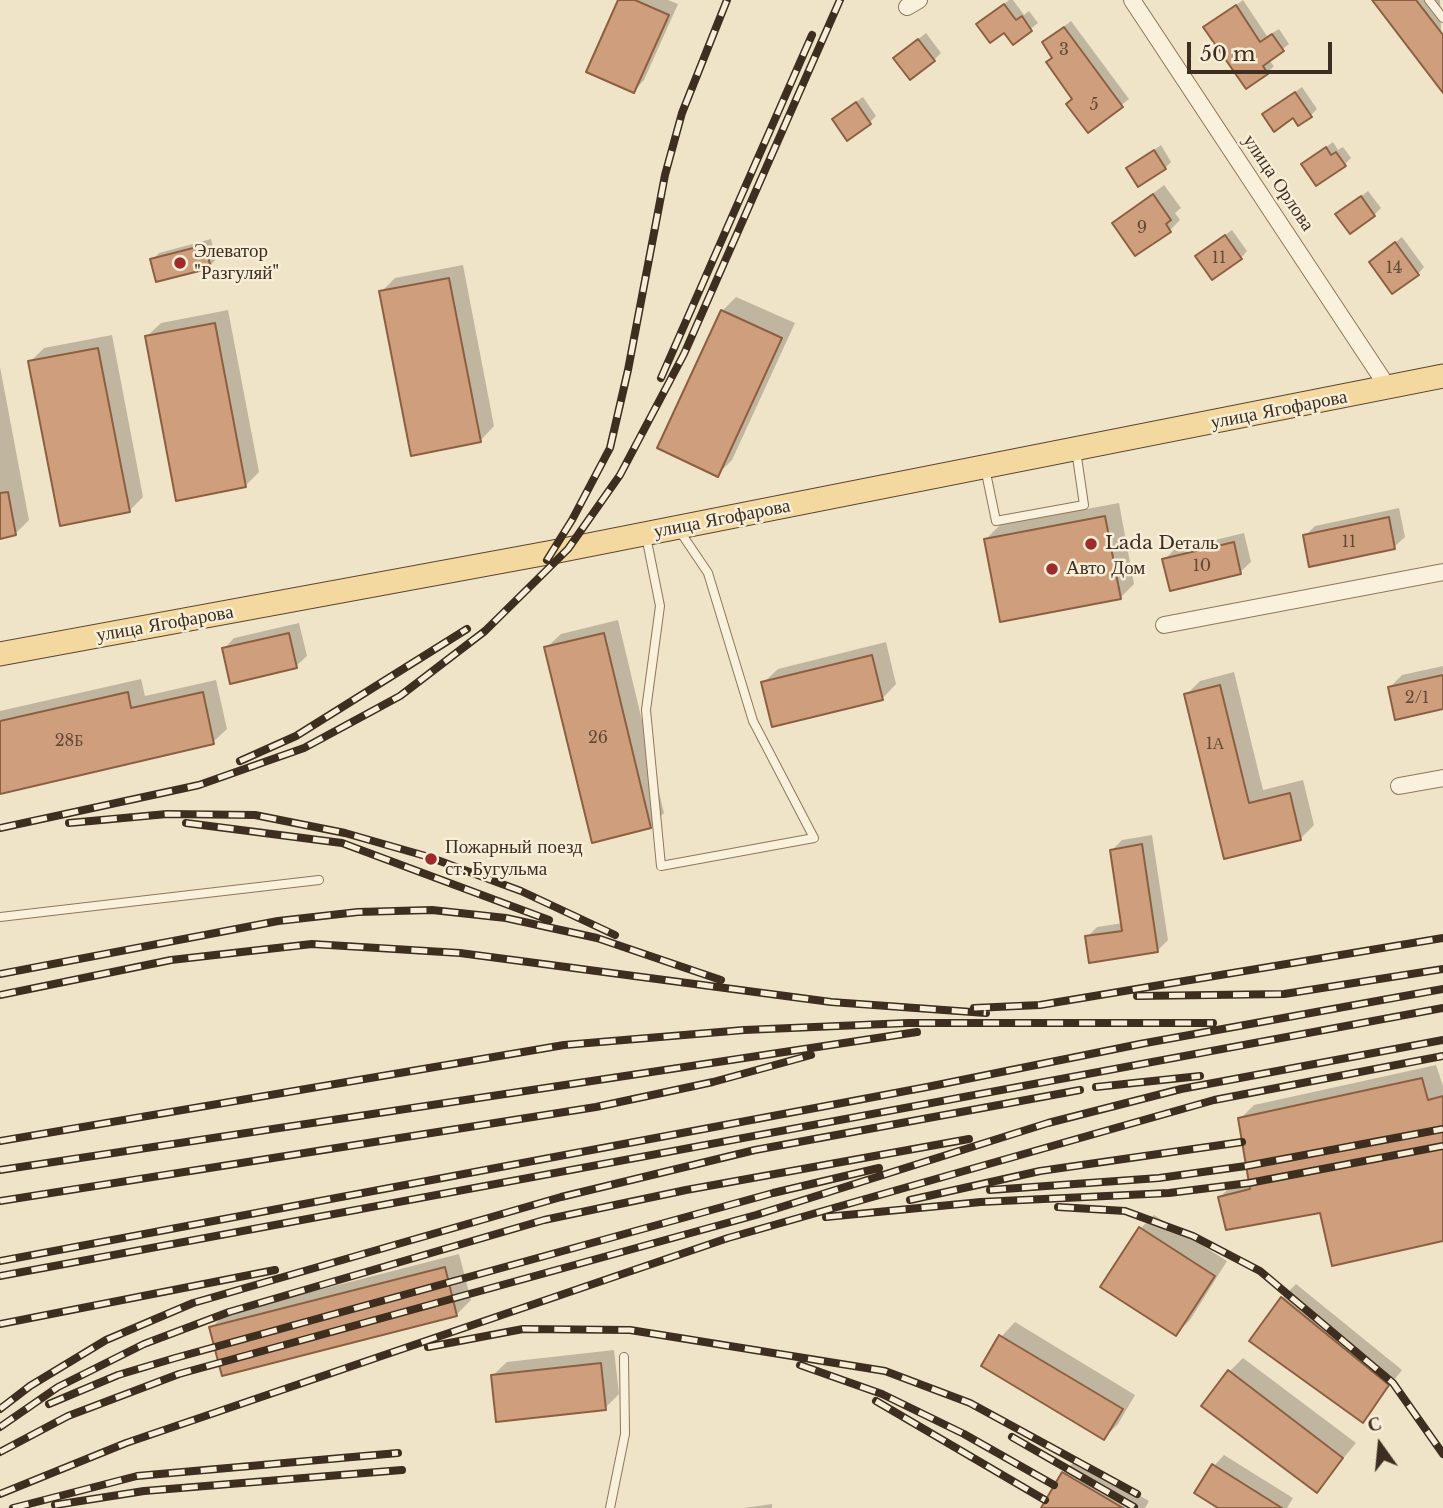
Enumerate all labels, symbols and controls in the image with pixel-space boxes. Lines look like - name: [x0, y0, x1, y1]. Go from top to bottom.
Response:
- scale bar: [1191, 28, 1336, 72]
- house number: 3: [1059, 40, 1069, 60]
- text: 50 m: [1200, 41, 1255, 67]
- house number: 5: [1089, 95, 1099, 115]
- street label: улица Орлова: [1237, 130, 1319, 236]
- house number: 9: [1137, 218, 1147, 238]
- place label: Элеватор "Разгуляй": [194, 241, 279, 285]
- house number: 11: [1212, 248, 1226, 268]
- marker: Элеватор "Разгуляй": [172, 255, 188, 271]
- house number: 14: [1386, 258, 1402, 278]
- street label: улица Ягофарова: [1209, 386, 1349, 434]
- street label: улица Ягофарова: [652, 495, 792, 543]
- house number: 11: [1342, 532, 1356, 552]
- place label: Lada Dеталь: [1105, 533, 1219, 555]
- marker: Lada Dеталь: [1083, 536, 1099, 552]
- house number: 10: [1193, 556, 1211, 576]
- place label: Авто Дом: [1066, 558, 1145, 580]
- marker: Авто Дом: [1044, 561, 1060, 577]
- street label: улица Ягофарова: [95, 601, 235, 647]
- house number: 2/1: [1405, 688, 1429, 708]
- house number: 26: [588, 728, 608, 748]
- house number: 28Б: [55, 731, 83, 751]
- house number: 1А: [1206, 734, 1224, 754]
- place label: Пожарный поезд ст. Бугульма: [445, 837, 583, 881]
- marker: Пожарный поезд ст. Бугульма: [423, 851, 439, 867]
- north arrow: [1345, 1410, 1415, 1480]
- text: С: [1365, 1411, 1384, 1437]

